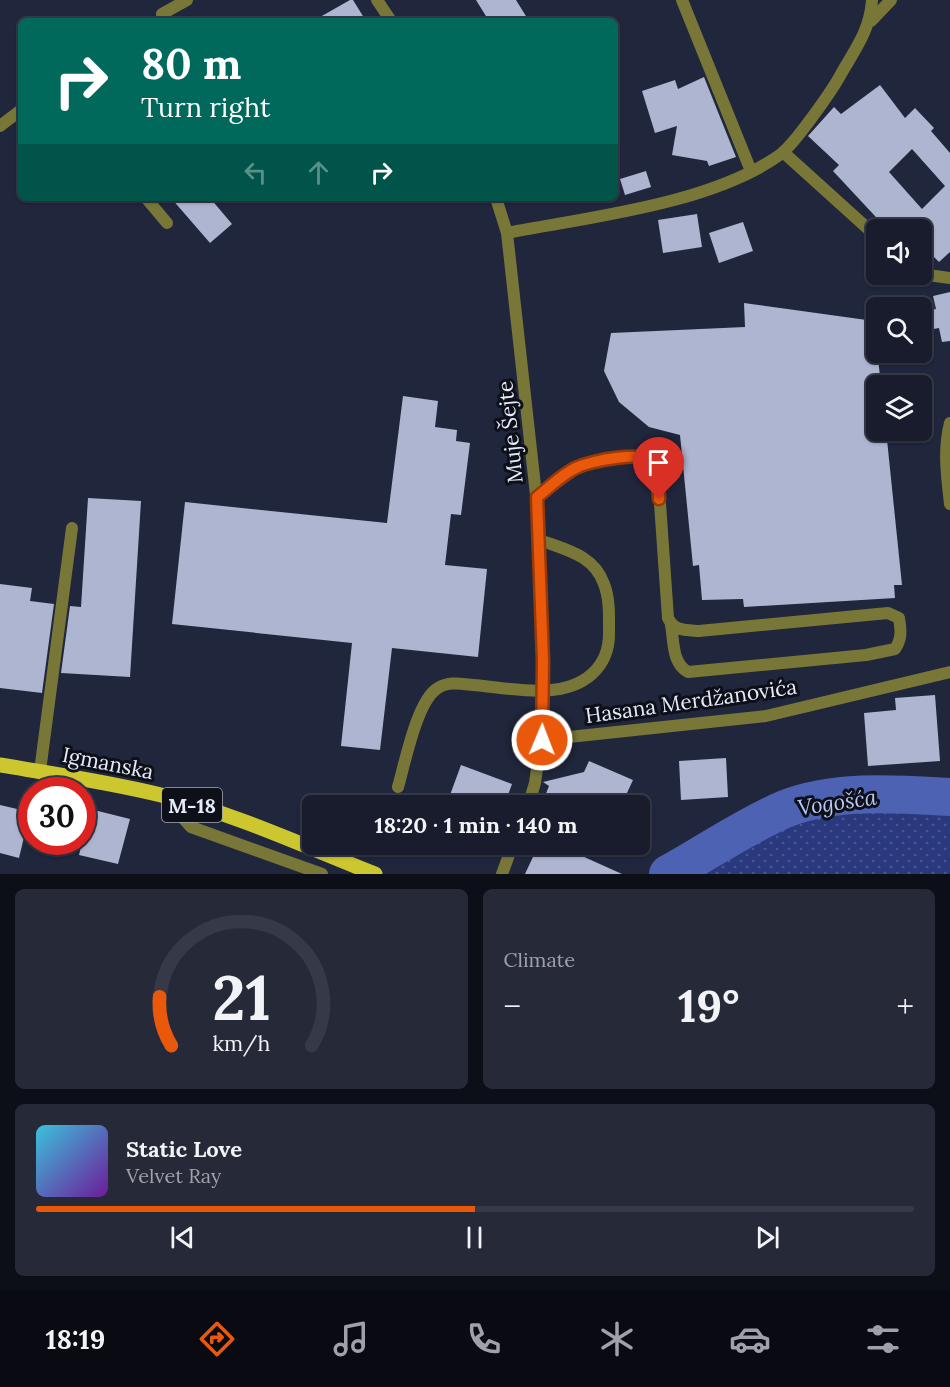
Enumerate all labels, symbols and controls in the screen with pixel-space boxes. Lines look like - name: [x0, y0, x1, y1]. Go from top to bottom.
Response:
- text: 80 m: [141, 37, 241, 91]
- icon: right: [42, 42, 120, 120]
- text: Turn right: [141, 90, 270, 124]
- icon: left: [239, 156, 272, 189]
- icon: ahead: [302, 156, 335, 189]
- icon: right: [365, 156, 398, 189]
- map controls: [866, 219, 932, 441]
- button: sound: [866, 219, 932, 285]
- button: search: [866, 297, 932, 363]
- button: layers: [866, 375, 932, 441]
- street label: Muje Šejte: [491, 379, 529, 485]
- pin: [633, 437, 684, 499]
- icon: arrive: [642, 446, 675, 479]
- street label: Hasana Merdžanovića: [583, 673, 799, 729]
- position arrow: [510, 708, 574, 772]
- street label: Igmanska: [60, 741, 156, 785]
- speed limit sign: 30: [18, 777, 96, 855]
- water label: Vogošća: [796, 782, 879, 821]
- road number: M-18: [162, 788, 222, 822]
- text: 18:20 · 1 min · 140 m: [375, 811, 578, 839]
- text: Climate: [504, 947, 575, 972]
- text: 21: [212, 957, 271, 1037]
- text: 19°: [678, 977, 739, 1034]
- text: −: [504, 985, 521, 1027]
- text: +: [896, 985, 914, 1027]
- text: km/h: [212, 1029, 270, 1057]
- text: Static Love: [126, 1135, 242, 1163]
- text: Velvet Ray: [126, 1163, 221, 1188]
- icon: previous: [166, 1221, 199, 1254]
- icon: pause: [458, 1221, 491, 1254]
- icon: next: [751, 1221, 784, 1254]
- icon: directions: [196, 1318, 238, 1360]
- icon: music: [330, 1318, 372, 1360]
- icon: phone: [463, 1318, 505, 1360]
- icon: climate: [596, 1318, 638, 1360]
- icon: car: [729, 1318, 771, 1360]
- icon: filters: [862, 1318, 904, 1360]
- text: 18:19: [46, 1322, 105, 1356]

